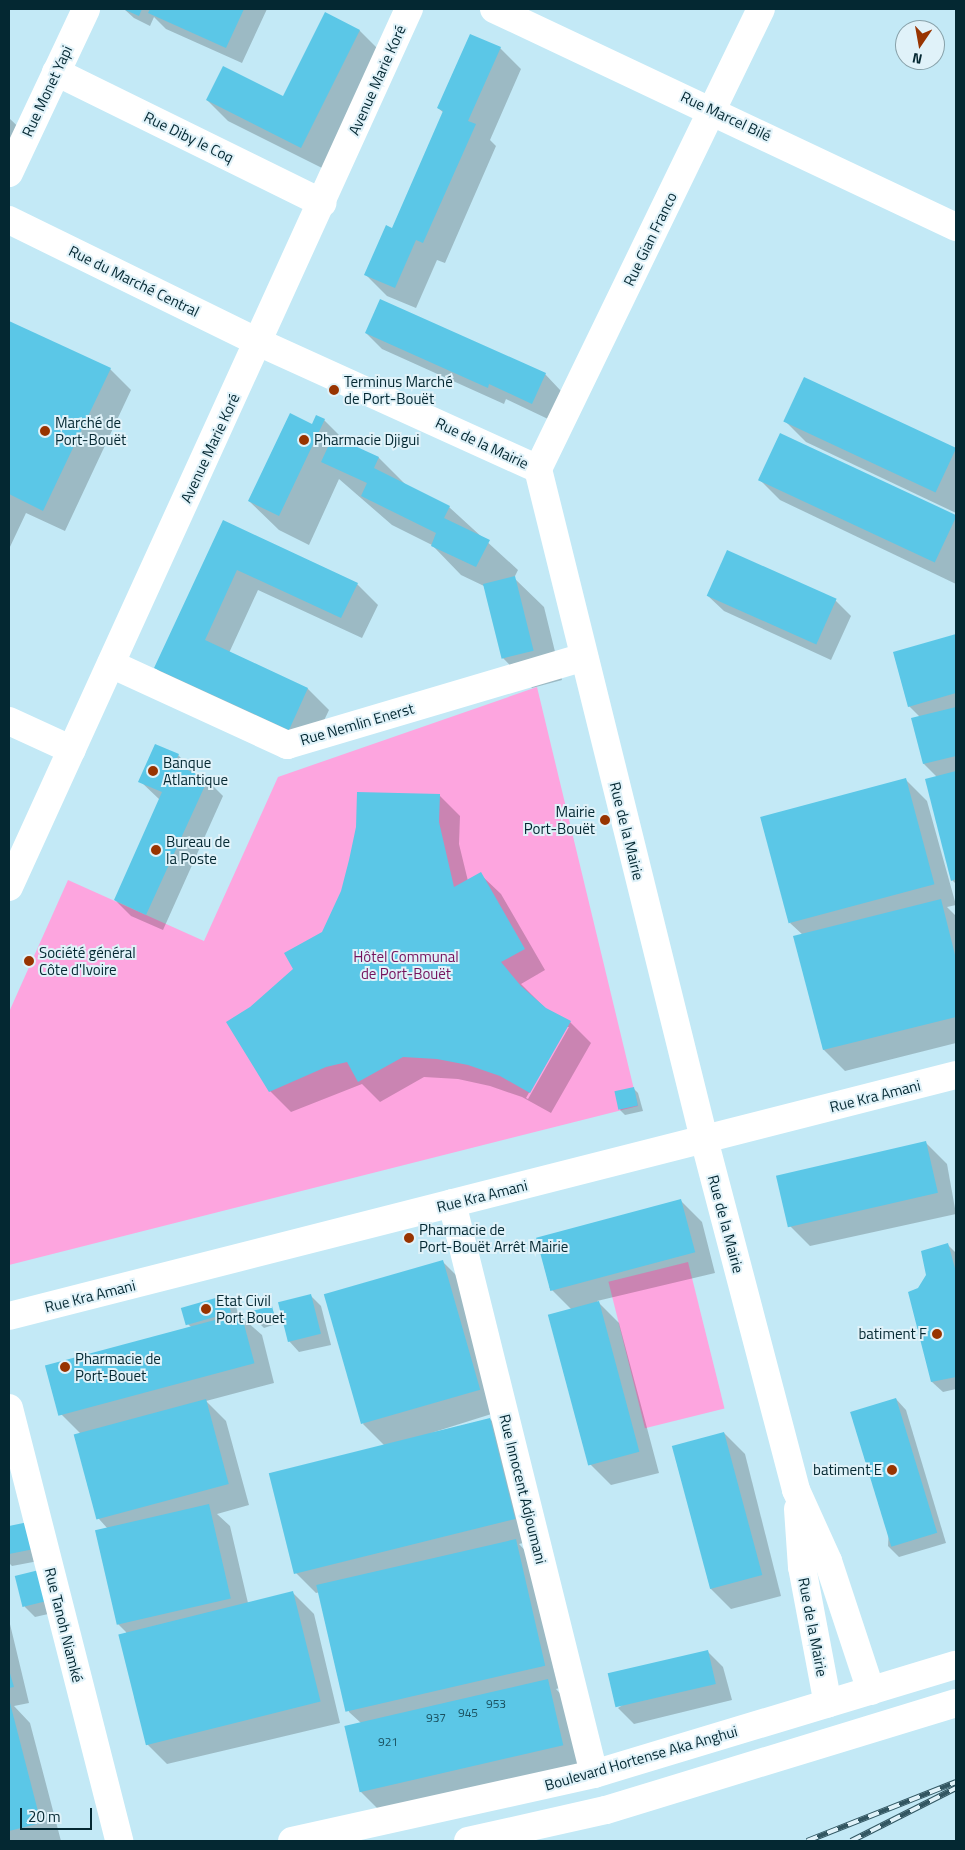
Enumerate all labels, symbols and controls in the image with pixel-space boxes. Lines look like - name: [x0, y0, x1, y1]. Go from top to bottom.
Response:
- north arrow: [895, 20, 945, 70]
- street label: Avenue Marie Koré: [345, 22, 409, 138]
- street label: Rue Monet Yapi: [18, 43, 76, 139]
- text: N: [910, 48, 924, 70]
- street label: Rue Marcel Bilé: [678, 87, 774, 145]
- street label: Rue Diby le Coq: [141, 108, 237, 166]
- street label: Rue Gian Franco: [620, 189, 680, 289]
- street label: Rue du Marché Central: [66, 242, 202, 320]
- place label: Terminus Marché de Port-Bouët: [344, 372, 453, 407]
- marker: Terminus Marché de Port-Bouët: [328, 384, 340, 396]
- street label: Avenue Marie Koré: [177, 390, 243, 506]
- place label: Marché de Port-Bouët: [55, 413, 126, 448]
- street label: Rue de la Mairie: [433, 414, 531, 472]
- marker: Marché de Port-Bouët: [39, 425, 51, 437]
- place label: Pharmacie Djigui: [314, 431, 420, 449]
- marker: Pharmacie Djigui: [298, 434, 310, 446]
- street label: Rue Nemlin Enerst: [298, 699, 416, 749]
- place label: Banque Atlantique: [163, 753, 228, 788]
- marker: Banque Atlantique: [147, 765, 159, 777]
- street label: Rue de la Mairie: [606, 780, 648, 882]
- place label: Mairie Port-Bouët: [524, 802, 595, 837]
- marker: Mairie Port-Bouët: [599, 814, 611, 826]
- place label: Bureau de la Poste: [166, 832, 230, 867]
- marker: Bureau de la Poste: [150, 844, 162, 856]
- place label: Société général Côte d'Ivoire: [39, 943, 136, 978]
- park label: Hôtel Communal de Port-Bouët: [353, 947, 459, 982]
- marker: Société général Côte d'Ivoire: [23, 955, 35, 967]
- street label: Rue Kra Amani: [828, 1076, 922, 1116]
- street label: Rue de la Mairie: [704, 1173, 748, 1275]
- street label: Rue Kra Amani: [435, 1176, 529, 1216]
- place label: Pharmacie de Port-Bouët Arrêt Mairie: [419, 1220, 568, 1255]
- marker: Pharmacie de Port-Bouët Arrêt Mairie: [403, 1232, 415, 1244]
- street label: Rue Kra Amani: [43, 1276, 137, 1316]
- place label: Etat Civil Port Bouet: [216, 1291, 284, 1326]
- marker: Etat Civil Port Bouet: [200, 1303, 212, 1315]
- place label: batiment F: [858, 1325, 927, 1343]
- marker: batiment F: [931, 1328, 943, 1340]
- place label: Pharmacie de Port-Bouet: [75, 1349, 161, 1384]
- marker: Pharmacie de Port-Bouet: [59, 1361, 71, 1373]
- street label: Rue Innocent Adjoumani: [496, 1412, 550, 1566]
- place label: batiment E: [813, 1461, 882, 1479]
- marker: batiment E: [886, 1464, 898, 1476]
- street label: Rue Tanoh Niamké: [41, 1566, 87, 1684]
- street label: Rue de la Mairie: [795, 1576, 831, 1678]
- house number: 953: [486, 1697, 506, 1711]
- house number: 945: [458, 1706, 478, 1720]
- house number: 937: [426, 1711, 446, 1725]
- street label: Boulevard Hortense Aka Anghui: [543, 1722, 739, 1794]
- house number: 921: [378, 1735, 398, 1749]
- scale bar: [22, 1798, 95, 1830]
- text: 20 m: [28, 1805, 61, 1828]

